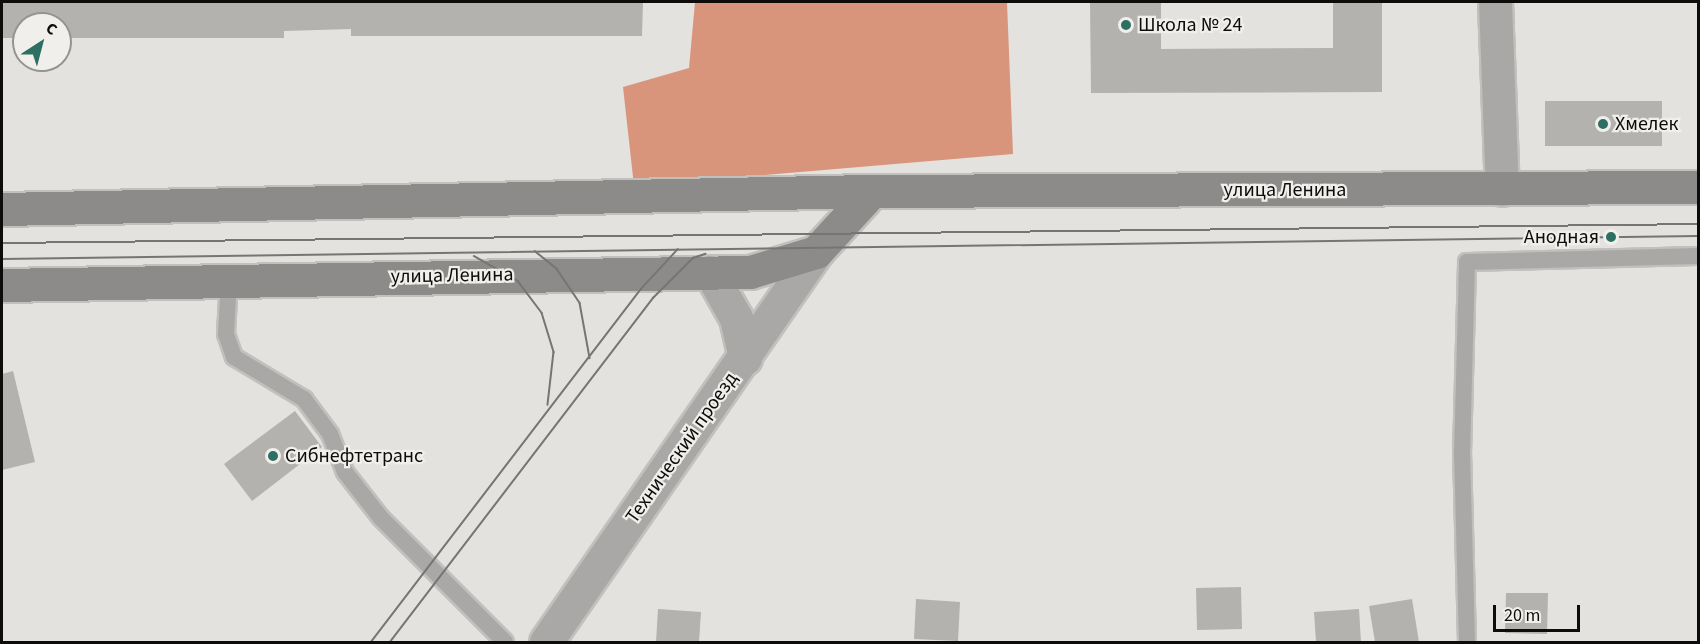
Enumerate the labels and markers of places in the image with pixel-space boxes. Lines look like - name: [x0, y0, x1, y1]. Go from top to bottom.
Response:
- place label: Школа № 24: [1138, 13, 1242, 37]
- marker: Школа № 24: [1119, 18, 1133, 32]
- place label: Хмелек: [1615, 112, 1678, 136]
- marker: Хмелек: [1596, 117, 1610, 131]
- place label: Анодная: [1524, 225, 1599, 249]
- marker: Анодная: [1604, 230, 1618, 244]
- place label: Сибнефтетранс: [285, 444, 423, 468]
- marker: Сибнефтетранс: [266, 449, 280, 463]

